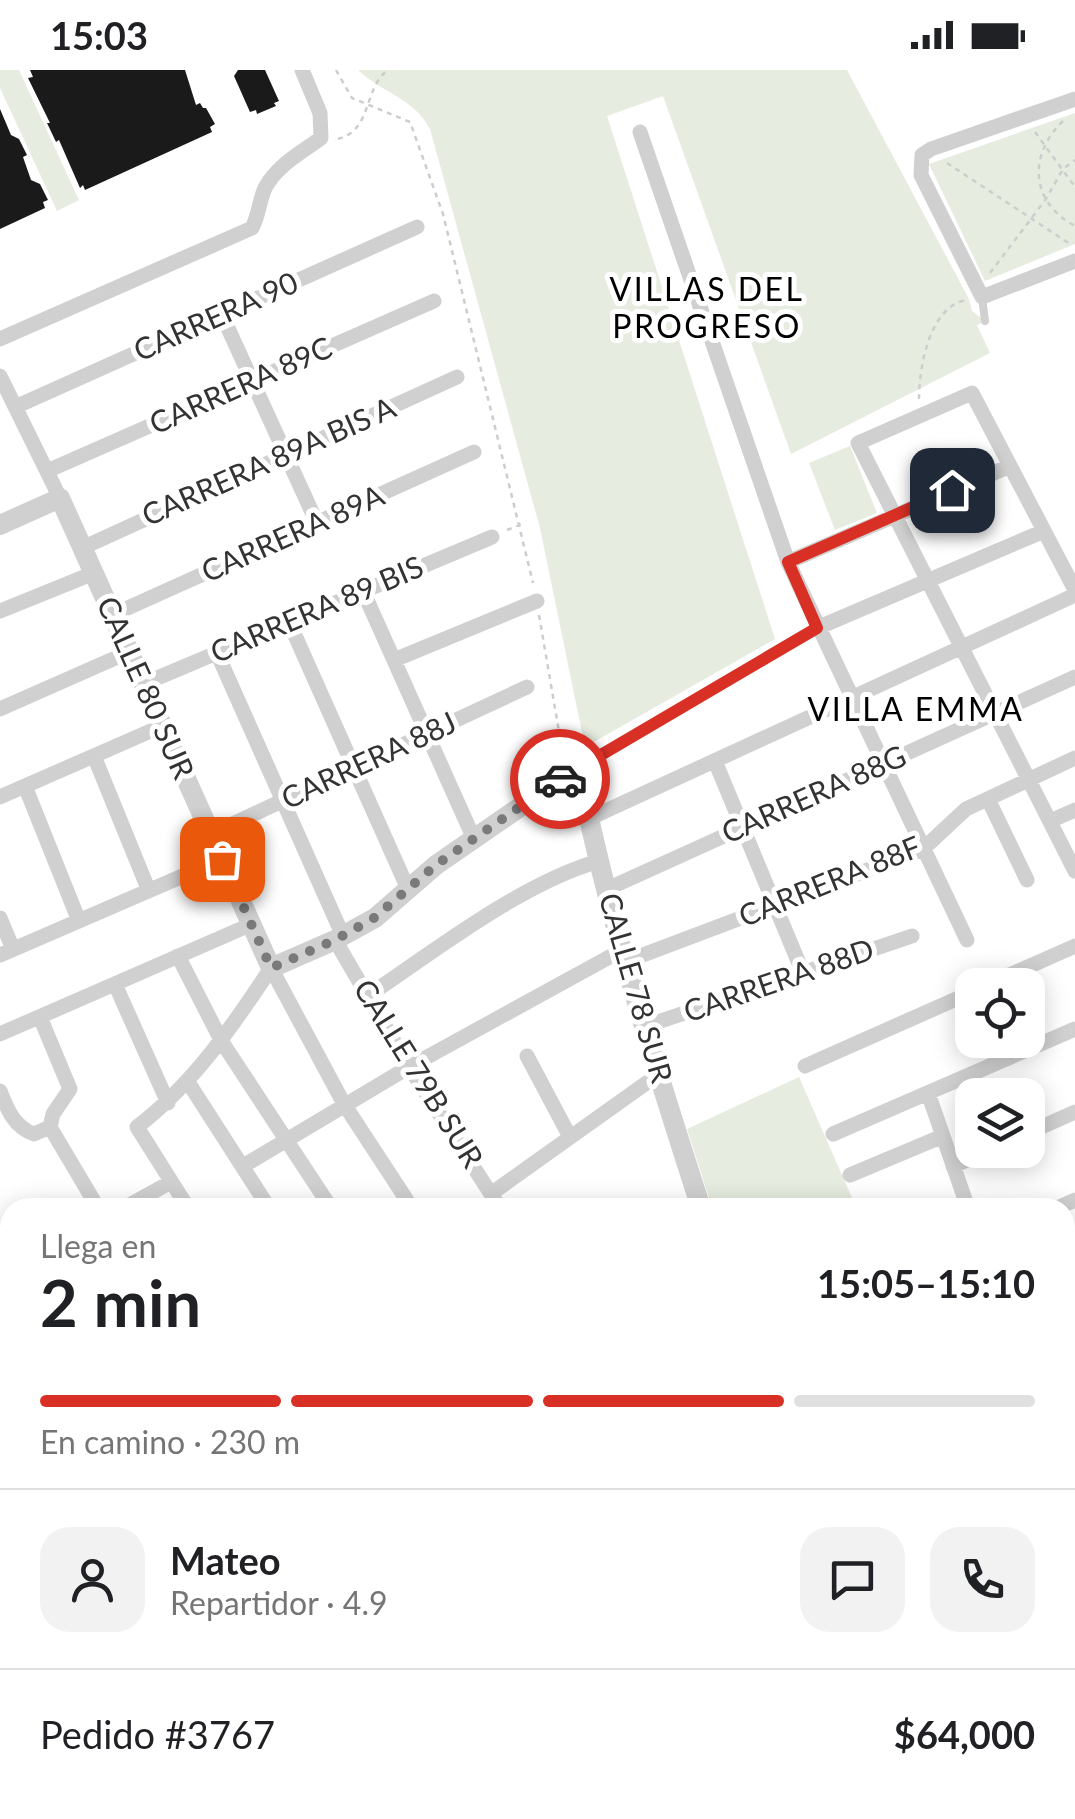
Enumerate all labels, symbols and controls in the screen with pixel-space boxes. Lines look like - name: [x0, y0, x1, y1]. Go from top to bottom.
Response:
- text: 15:03: [50, 12, 148, 58]
- street label: CARRERA 90: [128, 263, 303, 367]
- district label: VILLAS DEL PROGRESO: [610, 269, 804, 345]
- street label: CARRERA 89C: [143, 328, 337, 440]
- street label: CARRERA 89A BIS A: [135, 389, 403, 535]
- pin: [910, 448, 995, 533]
- icon: home: [925, 463, 980, 518]
- street label: CARRERA 89A: [196, 477, 390, 591]
- street label: CARRERA 89 BIS: [204, 547, 428, 669]
- street label: CALLE 80 SUR: [91, 590, 203, 784]
- district label: VILLA EMMA: [808, 689, 1024, 728]
- street label: CARRERA 88J: [275, 703, 461, 815]
- courier: [510, 729, 610, 829]
- street label: CARRERA 88G: [716, 737, 911, 850]
- icon: car: [533, 752, 588, 807]
- pin: [180, 817, 265, 902]
- street label: CARRERA 88F: [733, 827, 925, 933]
- icon: bag: [195, 832, 250, 887]
- street label: CALLE 78 SUR: [593, 888, 681, 1087]
- street label: CARRERA 88D: [679, 930, 878, 1028]
- map controls: [955, 968, 1045, 1168]
- button: locate: [955, 968, 1045, 1058]
- street label: CALLE 79B SUR: [347, 972, 492, 1174]
- button: layers: [955, 1078, 1045, 1168]
- text: Llega en: [40, 1226, 156, 1265]
- text: 15:05–15:10: [817, 1260, 1035, 1306]
- text: 2 min: [40, 1263, 201, 1341]
- text: En camino · 230 m: [40, 1422, 300, 1461]
- button: person: [40, 1527, 145, 1632]
- button: chat: [800, 1527, 905, 1632]
- button: phone: [930, 1527, 1035, 1632]
- text: Mateo: [170, 1537, 281, 1583]
- text: Repartidor · 4.9: [170, 1583, 388, 1622]
- text: Pedido #3767: [40, 1711, 275, 1757]
- text: $64,000: [894, 1711, 1035, 1757]

